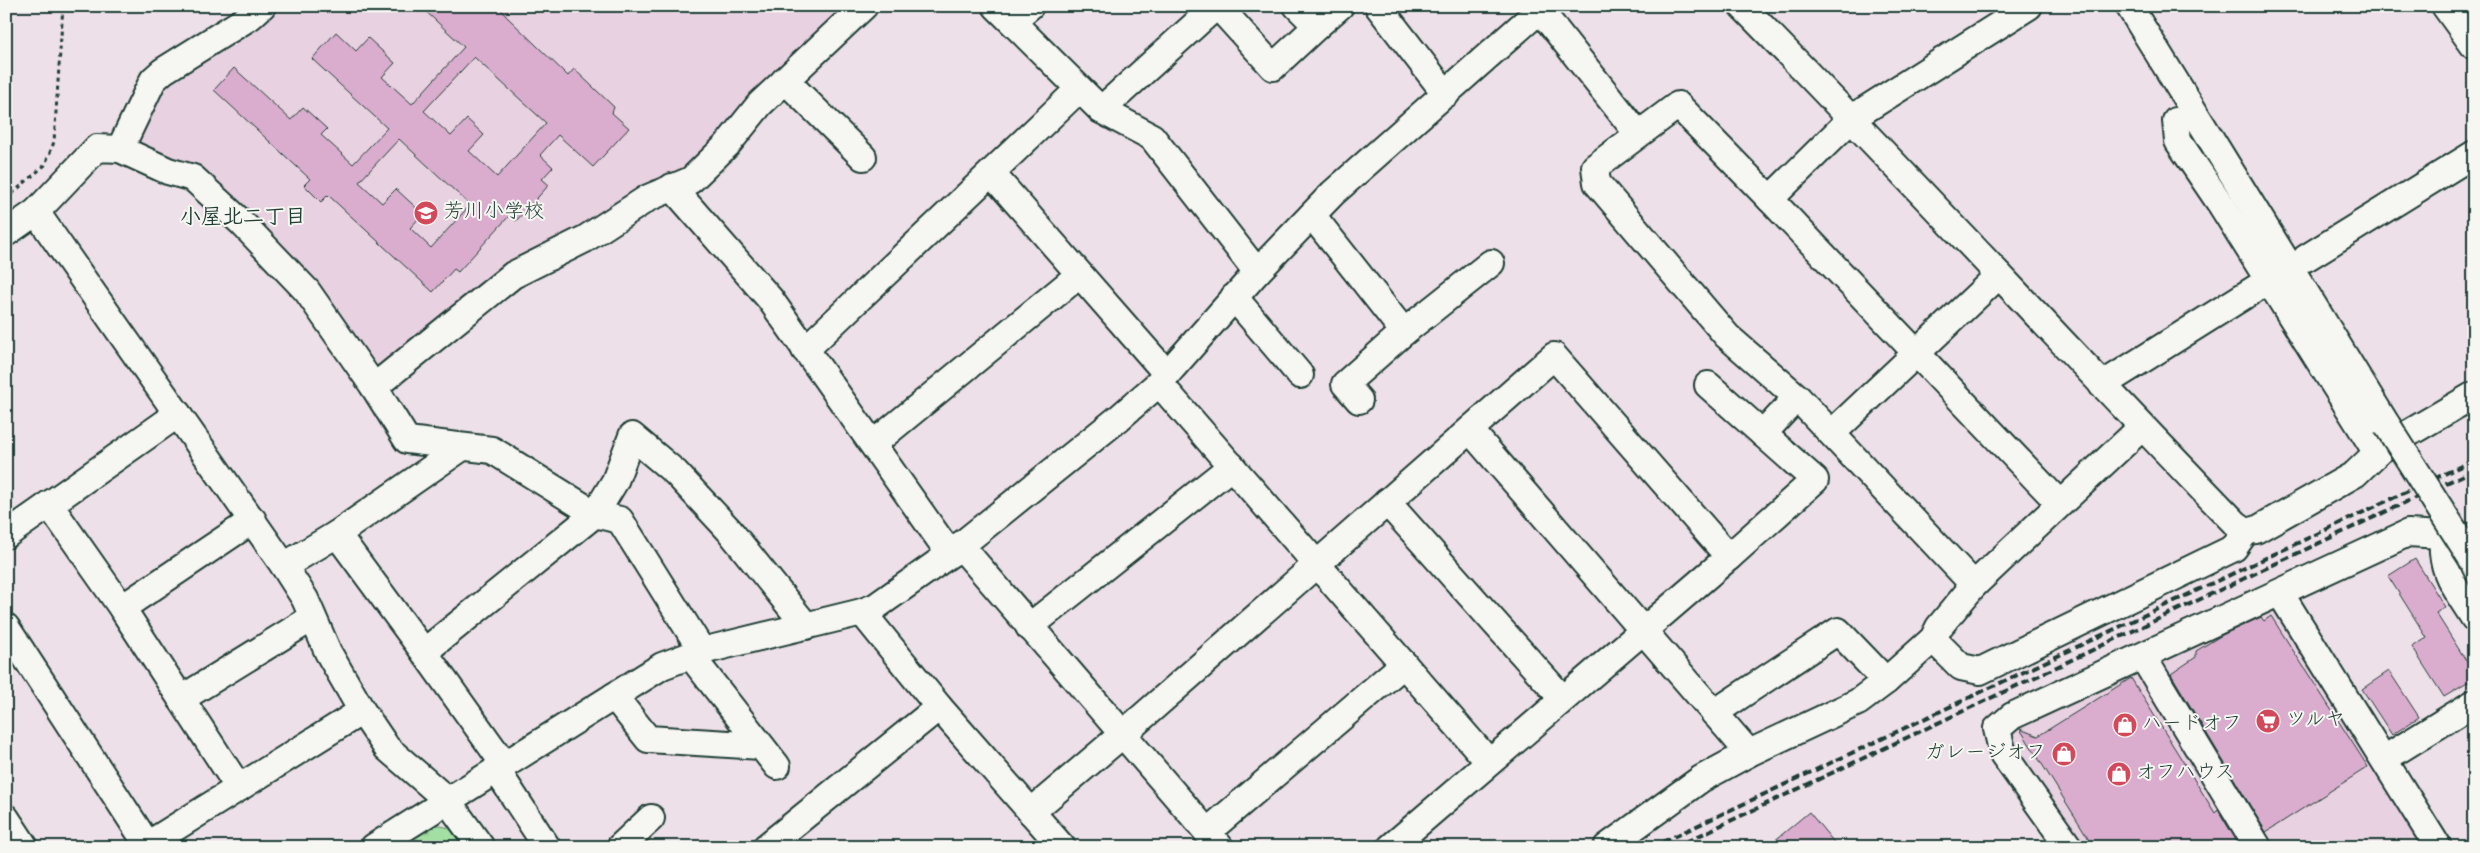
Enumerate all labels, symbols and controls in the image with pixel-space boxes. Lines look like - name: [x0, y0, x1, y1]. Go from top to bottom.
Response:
- place label: 芳川小学校: [444, 199, 544, 227]
- school or university icon: 芳川小学校: [413, 200, 439, 226]
- district label: 小屋北二丁目: [180, 204, 306, 234]
- place label: ツルヤ: [2286, 707, 2345, 735]
- supermarket icon: ツルヤ: [2255, 708, 2281, 734]
- place label: ハードオフ: [2142, 711, 2242, 739]
- shop icon: ハードオフ: [2112, 712, 2138, 738]
- place label: ガレージオフ: [1925, 740, 2046, 768]
- shop icon: ガレージオフ: [2051, 741, 2077, 767]
- place label: オフハウス: [2136, 760, 2235, 788]
- shop icon: オフハウス: [2106, 761, 2132, 787]

